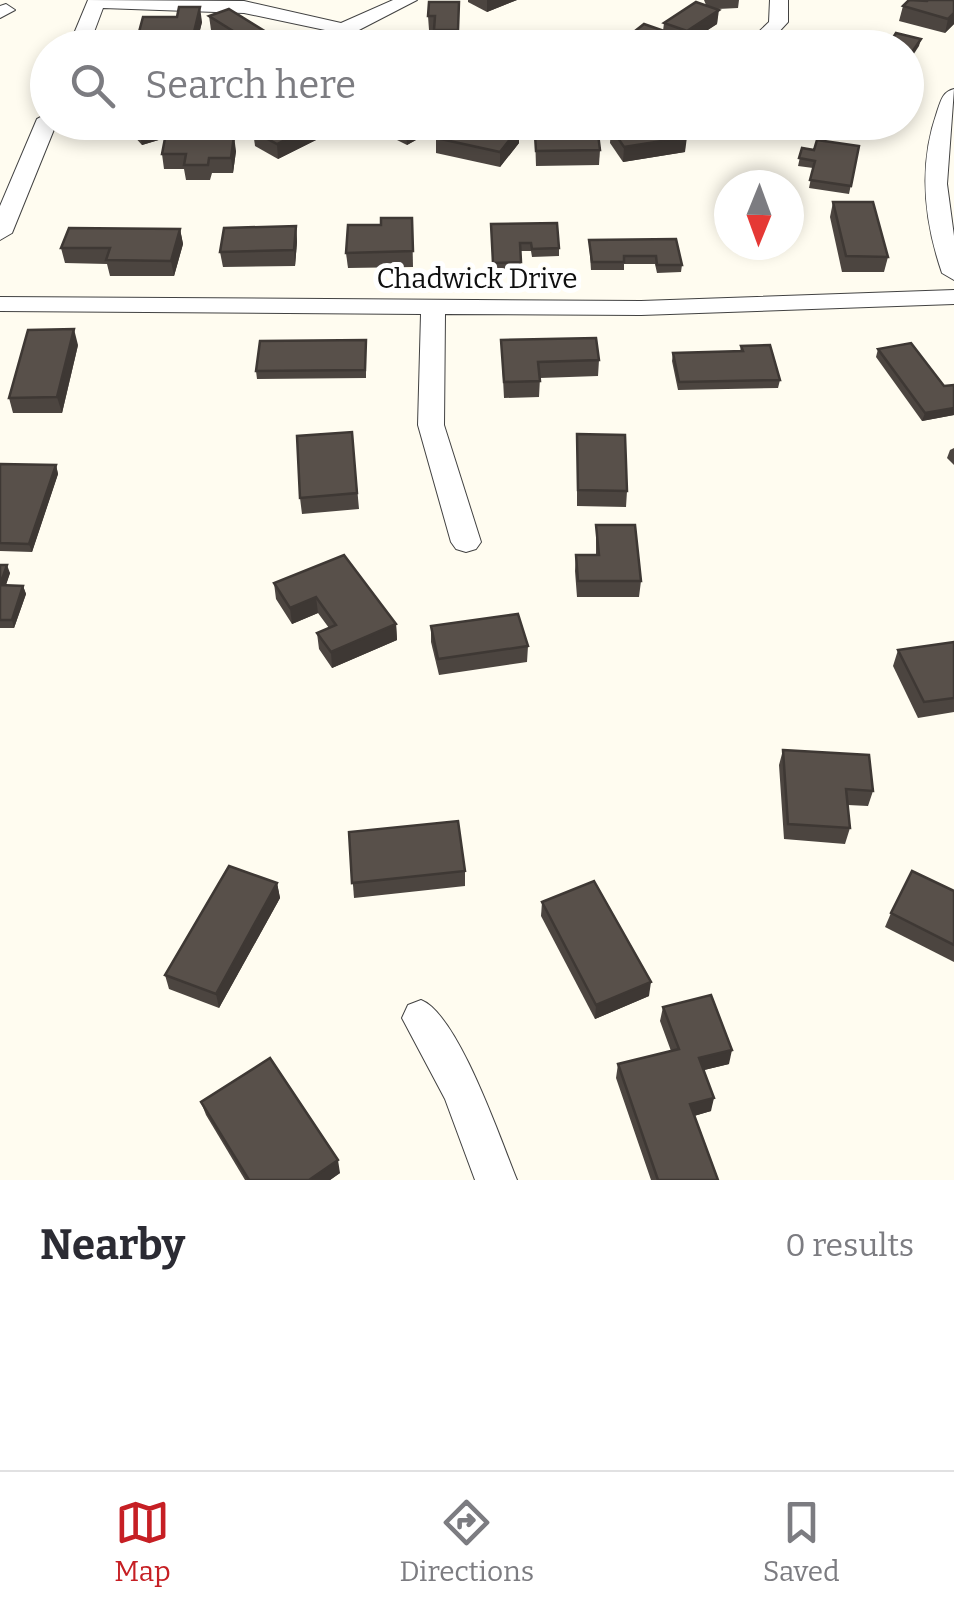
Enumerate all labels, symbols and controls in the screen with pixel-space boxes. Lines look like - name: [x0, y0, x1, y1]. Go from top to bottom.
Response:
- search box: [30, 30, 924, 140]
- icon: search: [65, 58, 120, 113]
- text: Search here: [145, 62, 356, 108]
- north arrow: [714, 170, 804, 260]
- street label: Chadwick Drive: [377, 262, 577, 295]
- text: Nearby: [40, 1220, 185, 1270]
- text: 0 results: [785, 1226, 914, 1264]
- tab: Map: [114, 1495, 171, 1588]
- tab: Directions: [399, 1495, 534, 1588]
- tab: Saved: [763, 1495, 840, 1588]

